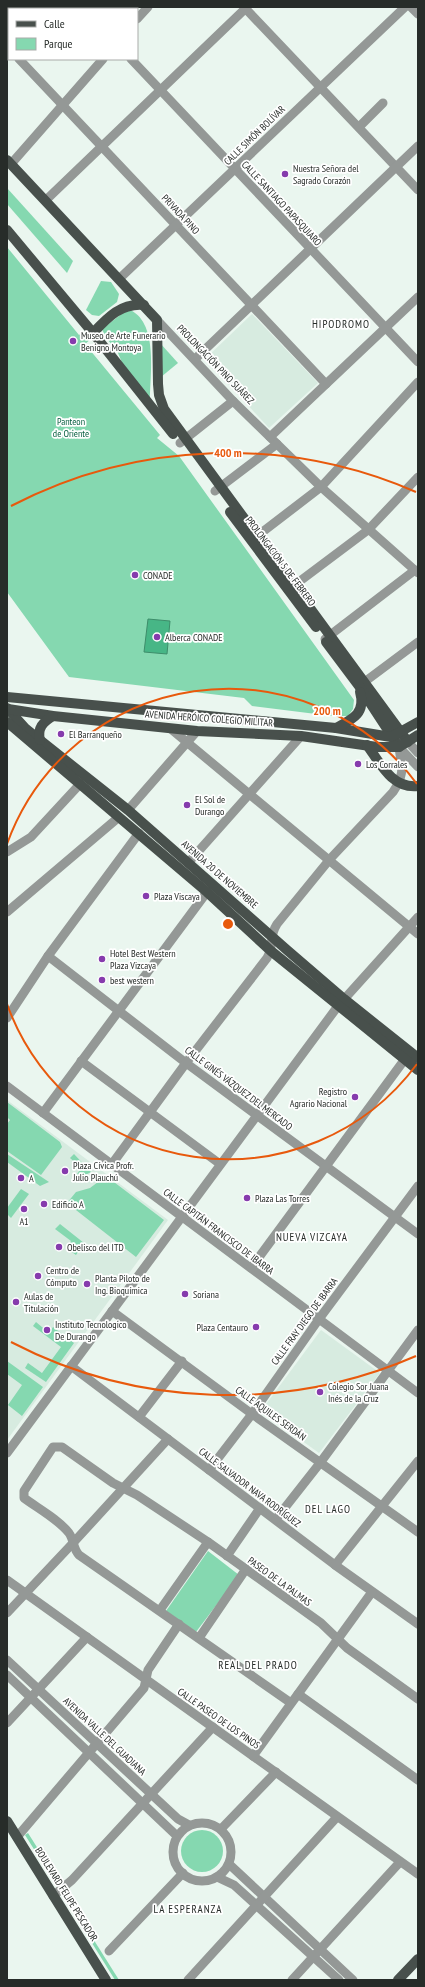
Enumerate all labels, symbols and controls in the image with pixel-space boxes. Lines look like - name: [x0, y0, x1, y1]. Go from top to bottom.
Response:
- legend: [8, 8, 138, 60]
- text: Calle: [44, 16, 65, 31]
- text: Parque: [44, 36, 73, 51]
- street label: CALLE SIMÓN BOLÍVAR: [221, 103, 288, 168]
- street label: CALLE SANTIAGO PAPASQUIARO: [239, 158, 325, 249]
- place label: Nuestra Señora del Sagrado Corazón: [293, 162, 359, 187]
- marker: Nuestra Señora del Sagrado Corazón: [280, 169, 290, 179]
- street label: PRIVADA PINO: [159, 192, 203, 237]
- district label: HIPODROMO: [312, 317, 370, 331]
- street label: PROLONGACIÓN PINO SUÁREZ: [174, 322, 257, 407]
- place label: Museo de Arte Funerario Benigno Montoya: [81, 329, 165, 354]
- marker: Museo de Arte Funerario Benigno Montoya: [68, 336, 78, 346]
- park label: Panteon de Oriente: [53, 415, 89, 440]
- text: 400 m: [214, 445, 242, 460]
- street label: PROLONGACIÓN 5 DE FEBRERO: [243, 514, 319, 609]
- place label: CONADE: [143, 569, 173, 582]
- marker: CONADE: [130, 570, 140, 580]
- place label: Alberca CONADE: [165, 631, 222, 644]
- marker: Alberca CONADE: [152, 632, 162, 642]
- text: 200 m: [313, 703, 341, 718]
- street label: AVENIDA HERÓICO COLEGIO MILITAR: [145, 708, 274, 729]
- place label: El Barranqueño: [69, 728, 122, 741]
- marker: El Barranqueño: [56, 729, 66, 739]
- place label: Los Corrales: [366, 758, 408, 771]
- marker: Los Corrales: [353, 759, 363, 769]
- place label: El Sol de Durango: [195, 793, 225, 818]
- marker: El Sol de Durango: [182, 800, 192, 810]
- street label: AVENIDA 20 DE NOVIEMBRE: [179, 838, 261, 911]
- place label: Plaza Viscaya: [154, 890, 200, 903]
- marker: Plaza Viscaya: [141, 891, 151, 901]
- centre of rings: [221, 917, 235, 931]
- place label: Hotel Best Western Plaza Vizcaya: [110, 947, 176, 972]
- marker: Hotel Best Western Plaza Vizcaya: [97, 954, 107, 964]
- place label: best western: [110, 974, 154, 987]
- marker: best western: [97, 975, 107, 985]
- street label: CALLE GINÉS VÁZQUEZ DEL MERCADO: [182, 1044, 296, 1133]
- place label: Registro Agrario Nacional: [290, 1085, 348, 1110]
- marker: Registro Agrario Nacional: [350, 1092, 360, 1102]
- place label: Plaza Cívica Profr. Julio Plauchú: [72, 1159, 134, 1184]
- marker: Plaza Cívica Profr. Julio Plauchú: [60, 1166, 70, 1176]
- place label: A: [29, 1172, 34, 1185]
- marker: A: [16, 1173, 26, 1183]
- street label: CALLE CAPITÁN FRANCISCO DE IBARRA: [161, 1185, 277, 1277]
- place label: Plaza Las Torres: [255, 1192, 310, 1205]
- marker: Plaza Las Torres: [242, 1193, 252, 1203]
- place label: Edificio A: [52, 1198, 84, 1211]
- marker: Edificio A: [39, 1199, 49, 1209]
- marker: A1: [19, 1204, 29, 1214]
- place label: A1: [19, 1215, 29, 1228]
- district label: NUEVA VIZCAYA: [276, 1230, 348, 1244]
- place label: Obelisco del ITD: [67, 1241, 124, 1254]
- marker: Obelisco del ITD: [54, 1242, 64, 1252]
- place label: Centro de Cómputo: [46, 1264, 79, 1289]
- marker: Centro de Cómputo: [33, 1271, 43, 1281]
- place label: Planta Piloto de Ing. Bioquímica: [95, 1272, 150, 1297]
- street label: CALLE FRAY DIEGO DE IBARRA: [268, 1275, 341, 1368]
- marker: Planta Piloto de Ing. Bioquímica: [82, 1279, 92, 1289]
- place label: Soriana: [193, 1288, 219, 1301]
- marker: Soriana: [180, 1289, 190, 1299]
- place label: Aulas de Titulación: [24, 1290, 59, 1315]
- marker: Aulas de Titulación: [11, 1297, 21, 1307]
- place label: Instituto Tecnologico De Durango: [55, 1318, 127, 1343]
- place label: Plaza Centauro: [196, 1321, 248, 1334]
- marker: Plaza Centauro: [251, 1322, 261, 1332]
- marker: Instituto Tecnologico De Durango: [42, 1325, 52, 1335]
- place label: Colegio Sor Juana Inés de la Cruz: [328, 1380, 389, 1405]
- street label: CALLE AQUILES SERDÁN: [233, 1383, 309, 1443]
- marker: Colegio Sor Juana Inés de la Cruz: [315, 1387, 325, 1397]
- street label: CALLE SALVADOR NAVA RODRÍGUEZ: [196, 1445, 304, 1530]
- district label: DEL LAGO: [305, 1502, 351, 1516]
- street label: PASEO DE LA PALMAS: [245, 1554, 314, 1609]
- district label: REAL DEL PRADO: [218, 1658, 298, 1672]
- street label: CALLE PASEO DE LOS PINOS: [175, 1685, 262, 1752]
- street label: AVENIDA VALLE DEL GUADIANA: [60, 1695, 149, 1778]
- street label: BOULEVARD FELIPE PESCADOR: [32, 1845, 101, 1944]
- district label: LA ESPERANZA: [154, 1902, 222, 1916]

